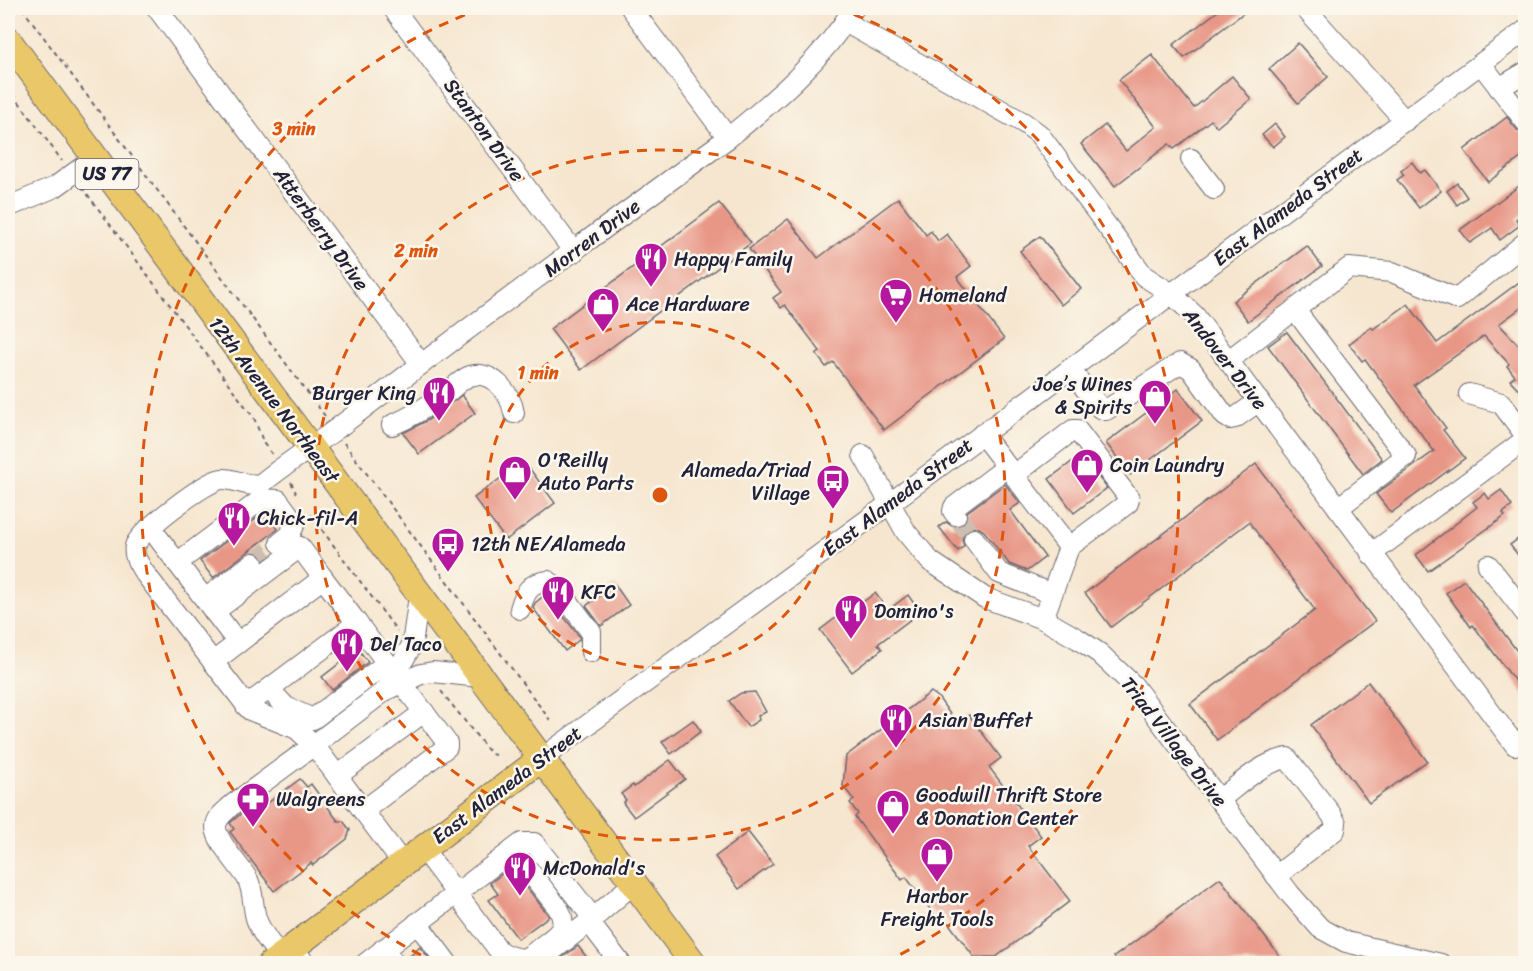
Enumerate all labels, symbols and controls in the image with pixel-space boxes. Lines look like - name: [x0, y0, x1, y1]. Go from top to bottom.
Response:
- street label: Stanton Drive: [434, 71, 534, 189]
- text: 3 min: [271, 113, 316, 145]
- street label: East Alameda Street: [1205, 138, 1371, 276]
- road number: US 77: [76, 159, 138, 189]
- street label: Atterberry Drive: [263, 159, 378, 298]
- street label: Morren Drive: [536, 190, 648, 286]
- text: 2 min: [393, 235, 438, 267]
- restaurant icon: Happy Family: [633, 241, 669, 288]
- place label: Happy Family: [674, 242, 793, 277]
- supermarket icon: Homeland: [878, 277, 914, 324]
- place label: Homeland: [919, 278, 1008, 313]
- shop icon: Ace Hardware: [585, 286, 621, 333]
- place label: Ace Hardware: [625, 287, 750, 322]
- street label: Andover Drive: [1173, 299, 1277, 418]
- street label: 12th Avenue Northeast: [199, 309, 349, 492]
- text: 1 min: [518, 357, 559, 389]
- place label: Joe’s Wines & Spirits: [1032, 367, 1133, 425]
- restaurant icon: Burger King: [421, 375, 457, 422]
- place label: Burger King: [312, 376, 416, 411]
- shop icon: Joe’s Wines & Spirits: [1137, 378, 1173, 425]
- street label: East Alameda Street: [815, 428, 981, 566]
- place label: O'Reilly Auto Parts: [537, 443, 634, 501]
- shop icon: Coin Laundry: [1069, 447, 1105, 494]
- place label: Coin Laundry: [1110, 448, 1225, 483]
- place label: Alameda/Triad Village: [680, 453, 811, 511]
- shop icon: O'Reilly Auto Parts: [497, 454, 533, 501]
- bus stop icon: Alameda/Triad Village: [815, 463, 851, 510]
- centre of rings: [650, 485, 670, 505]
- restaurant icon: Chick-fil-A: [216, 500, 252, 547]
- place label: Chick-fil-A: [257, 501, 358, 536]
- bus stop icon: 12th NE/Alameda: [430, 526, 466, 573]
- place label: 12th NE/Alameda: [471, 527, 626, 562]
- restaurant icon: KFC: [540, 574, 576, 621]
- place label: KFC: [581, 575, 616, 610]
- restaurant icon: Domino's: [833, 593, 869, 640]
- place label: Domino's: [874, 594, 954, 629]
- restaurant icon: Del Taco: [329, 626, 365, 673]
- place label: Del Taco: [370, 627, 442, 662]
- street label: Triad Village Drive: [1111, 669, 1237, 815]
- restaurant icon: Asian Buffet: [878, 702, 914, 749]
- place label: Asian Buffet: [918, 703, 1033, 738]
- street label: East Alameda Street: [424, 716, 590, 854]
- place label: Goodwill Thrift Store & Donation Center: [916, 778, 1102, 836]
- pharmacy icon: Walgreens: [235, 781, 271, 828]
- place label: Walgreens: [276, 782, 366, 817]
- shop icon: Goodwill Thrift Store & Donation Center: [875, 788, 911, 835]
- shop icon: Harbor Freight Tools: [919, 836, 955, 883]
- restaurant icon: McDonald's: [502, 850, 538, 897]
- place label: McDonald's: [543, 851, 646, 886]
- place label: Harbor Freight Tools: [881, 879, 994, 937]

